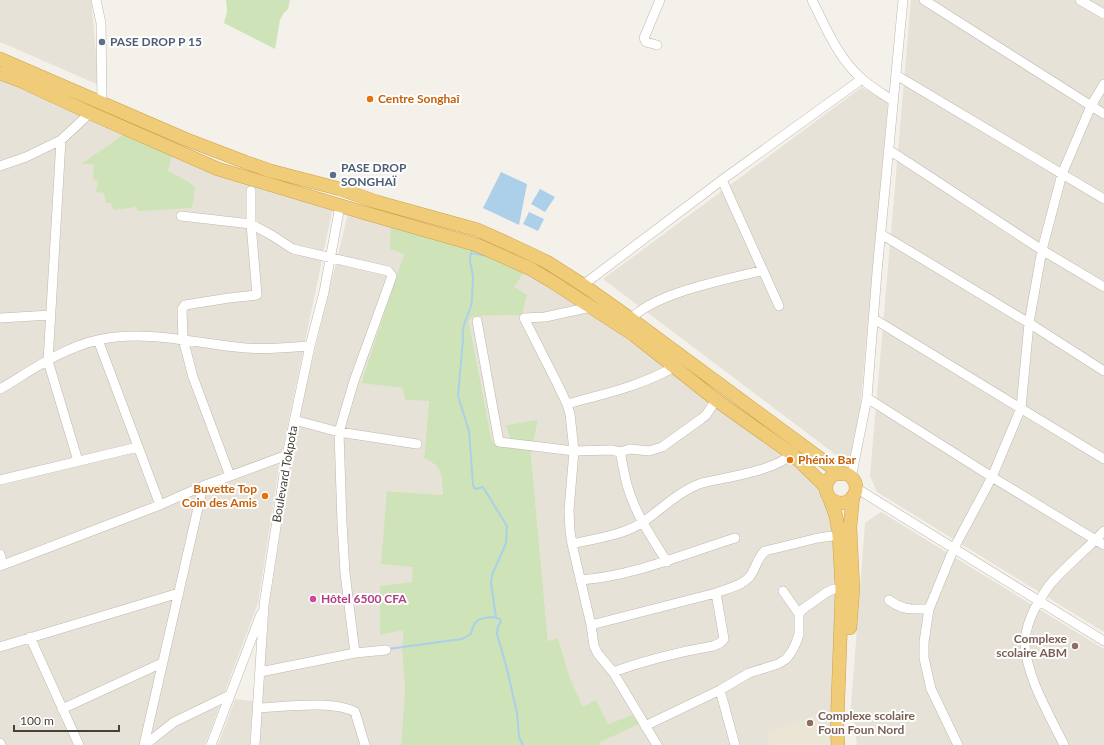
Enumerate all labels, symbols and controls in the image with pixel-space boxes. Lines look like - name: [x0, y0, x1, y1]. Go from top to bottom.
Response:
- place label: PASE DROP P 15: [110, 34, 202, 49]
- marker: PASE DROP P 15: [97, 37, 107, 47]
- place label: Centre Songhaî: [378, 91, 460, 106]
- marker: Centre Songhaî: [365, 94, 375, 104]
- place label: PASE DROP SONGHAÏ: [341, 160, 407, 189]
- marker: PASE DROP SONGHAÏ: [328, 170, 338, 180]
- street label: Boulevard Tokpota: [269, 424, 300, 523]
- place label: Phénix Bar: [798, 452, 856, 467]
- marker: Phénix Bar: [785, 455, 795, 465]
- place label: Buvette Top Coin des Amis: [182, 481, 257, 510]
- marker: Buvette Top Coin des Amis: [260, 491, 270, 501]
- place label: Hôtel 6500 CFA: [321, 591, 407, 606]
- marker: Hôtel 6500 CFA: [308, 594, 318, 604]
- place label: Complexe scolaire ABM: [996, 631, 1068, 660]
- marker: Complexe scolaire ABM: [1070, 641, 1080, 651]
- scale bar: [14, 707, 119, 733]
- place label: Complexe scolaire Foun Foun Nord: [818, 708, 915, 737]
- text: 100 m: [20, 713, 54, 728]
- marker: Complexe scolaire Foun Foun Nord: [805, 718, 815, 728]

